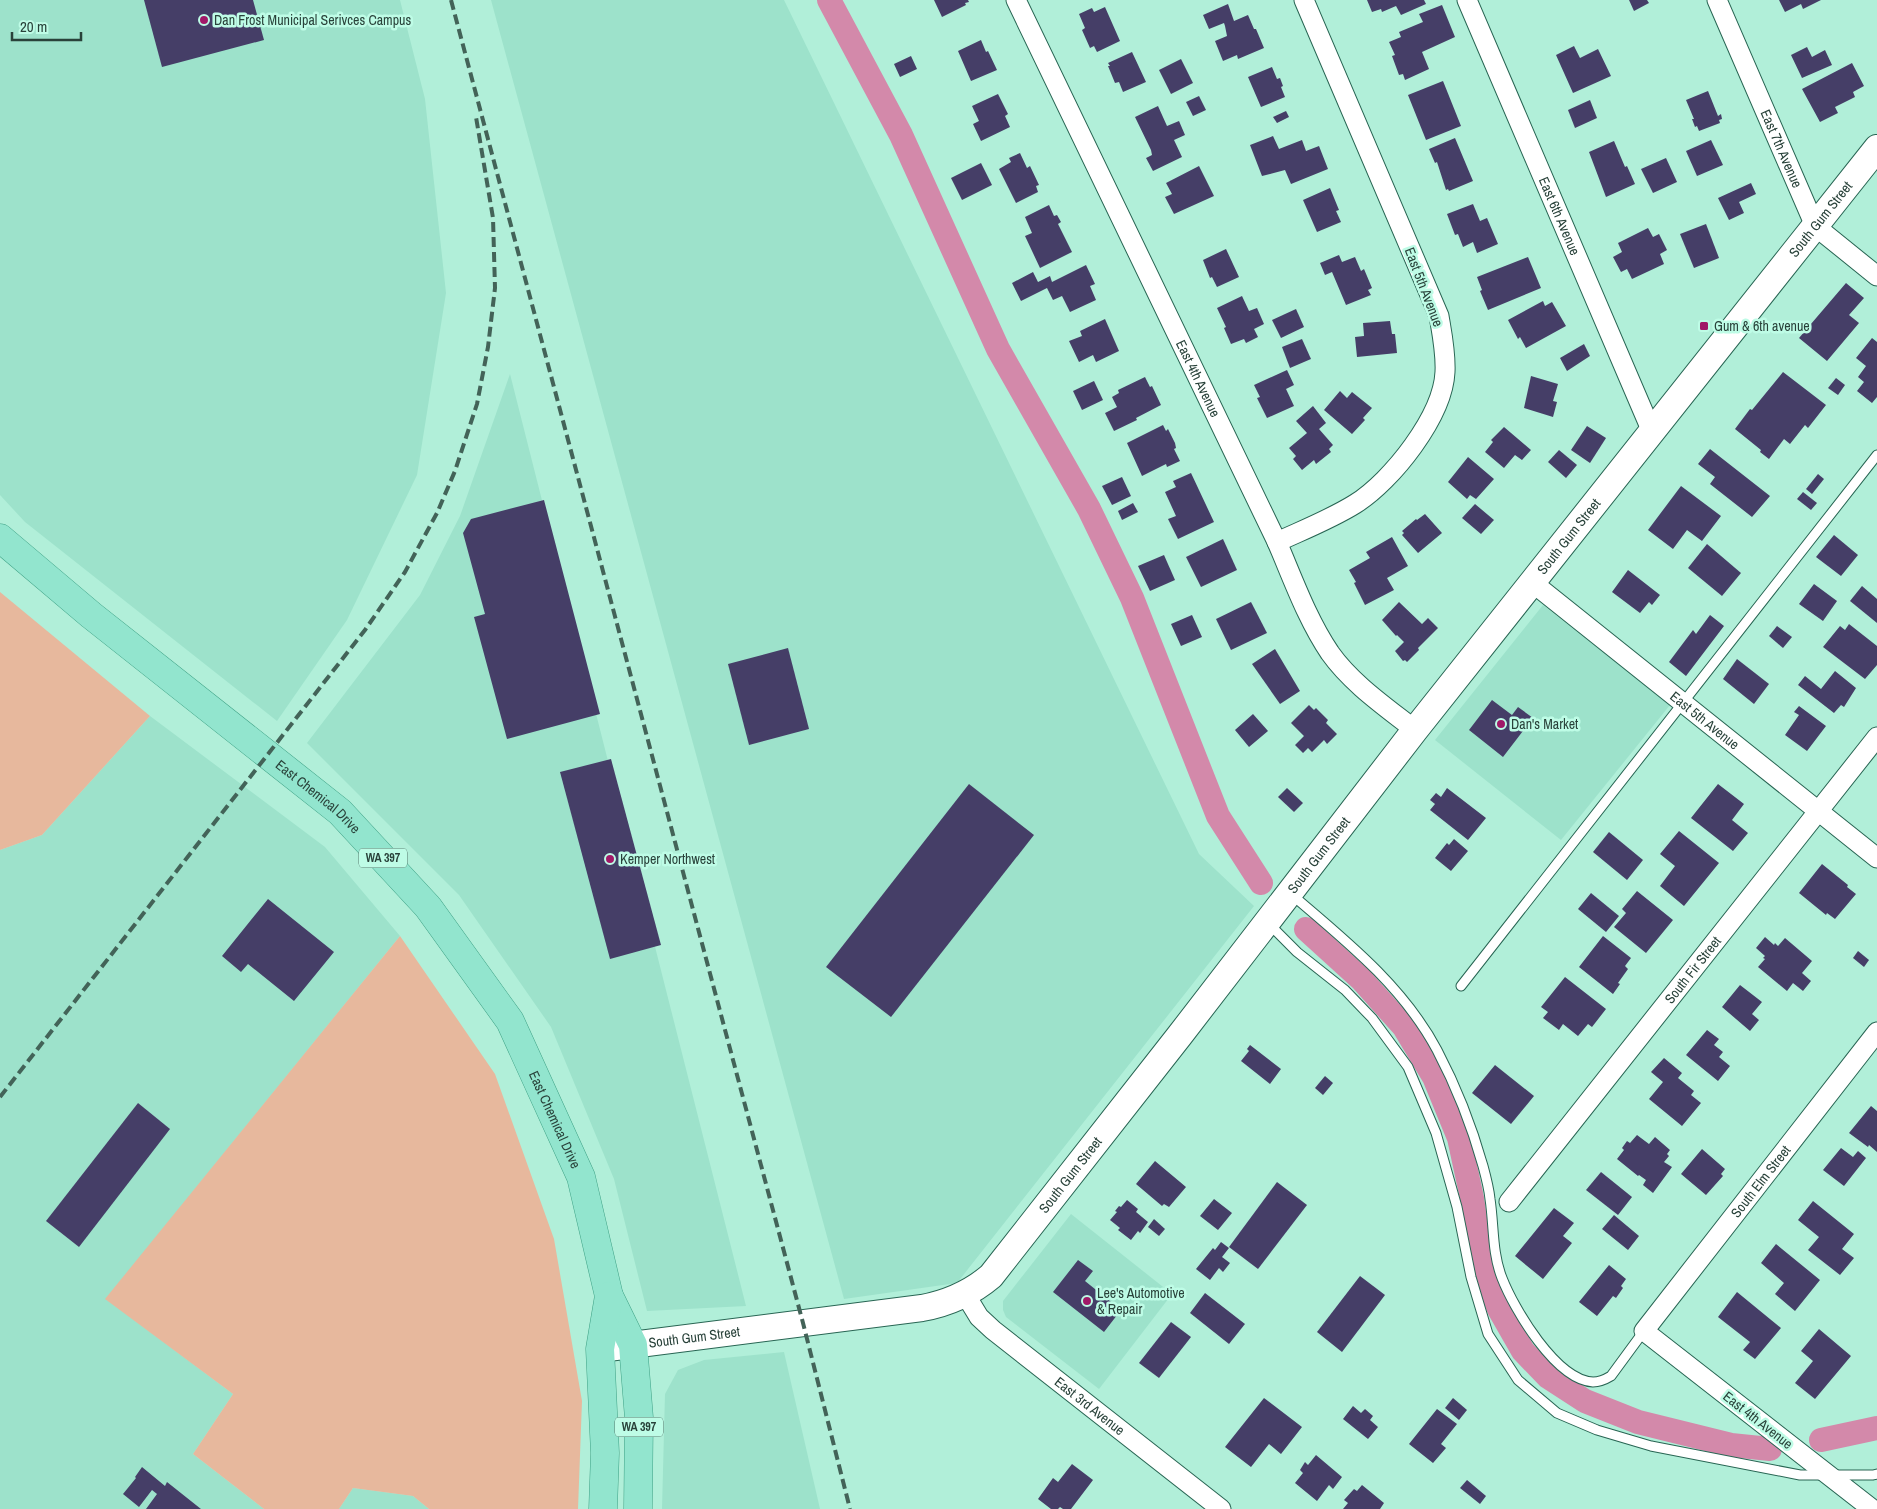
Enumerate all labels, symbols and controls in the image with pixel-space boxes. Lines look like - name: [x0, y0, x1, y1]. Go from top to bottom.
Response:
- scale bar: [12, 10, 81, 42]
- place label: Dan Frost Municipal Serivces Campus: [214, 11, 411, 29]
- marker: Dan Frost Municipal Serivces Campus: [198, 14, 210, 26]
- text: 20 m: [20, 16, 47, 37]
- street label: East 7th Avenue: [1757, 107, 1806, 191]
- street label: East 6th Avenue: [1535, 174, 1584, 258]
- street label: South Gum Street: [1785, 178, 1856, 261]
- street label: East 5th Avenue: [1401, 245, 1447, 329]
- place label: Gum & 6th avenue: [1714, 317, 1810, 335]
- marker: Gum & 6th avenue: [1698, 320, 1710, 332]
- street label: East 4th Avenue: [1172, 337, 1224, 420]
- street label: South Gum Street: [1533, 495, 1604, 578]
- street label: East 5th Avenue: [1667, 687, 1743, 753]
- place label: Dan's Market: [1511, 715, 1578, 733]
- marker: Dan's Market: [1495, 718, 1507, 730]
- street label: East Chemical Drive: [272, 756, 364, 837]
- street label: South Gum Street: [1283, 813, 1354, 897]
- road number: WA 397: [359, 848, 407, 868]
- place label: Kemper Northwest: [620, 850, 715, 868]
- marker: Kemper Northwest: [604, 853, 616, 865]
- street label: South Fir Street: [1660, 932, 1725, 1007]
- street label: East Chemical Drive: [525, 1068, 585, 1171]
- street label: South Gum Street: [1035, 1133, 1106, 1217]
- street label: South Elm Street: [1727, 1142, 1794, 1221]
- place label: Lee's Automotive & Repair: [1097, 1284, 1185, 1318]
- marker: Lee's Automotive & Repair: [1081, 1295, 1093, 1307]
- street label: South Gum Street: [647, 1322, 741, 1352]
- street label: East 3rd Avenue: [1051, 1373, 1128, 1439]
- street label: East 4th Avenue: [1720, 1387, 1796, 1453]
- road number: WA 397: [615, 1418, 663, 1436]

